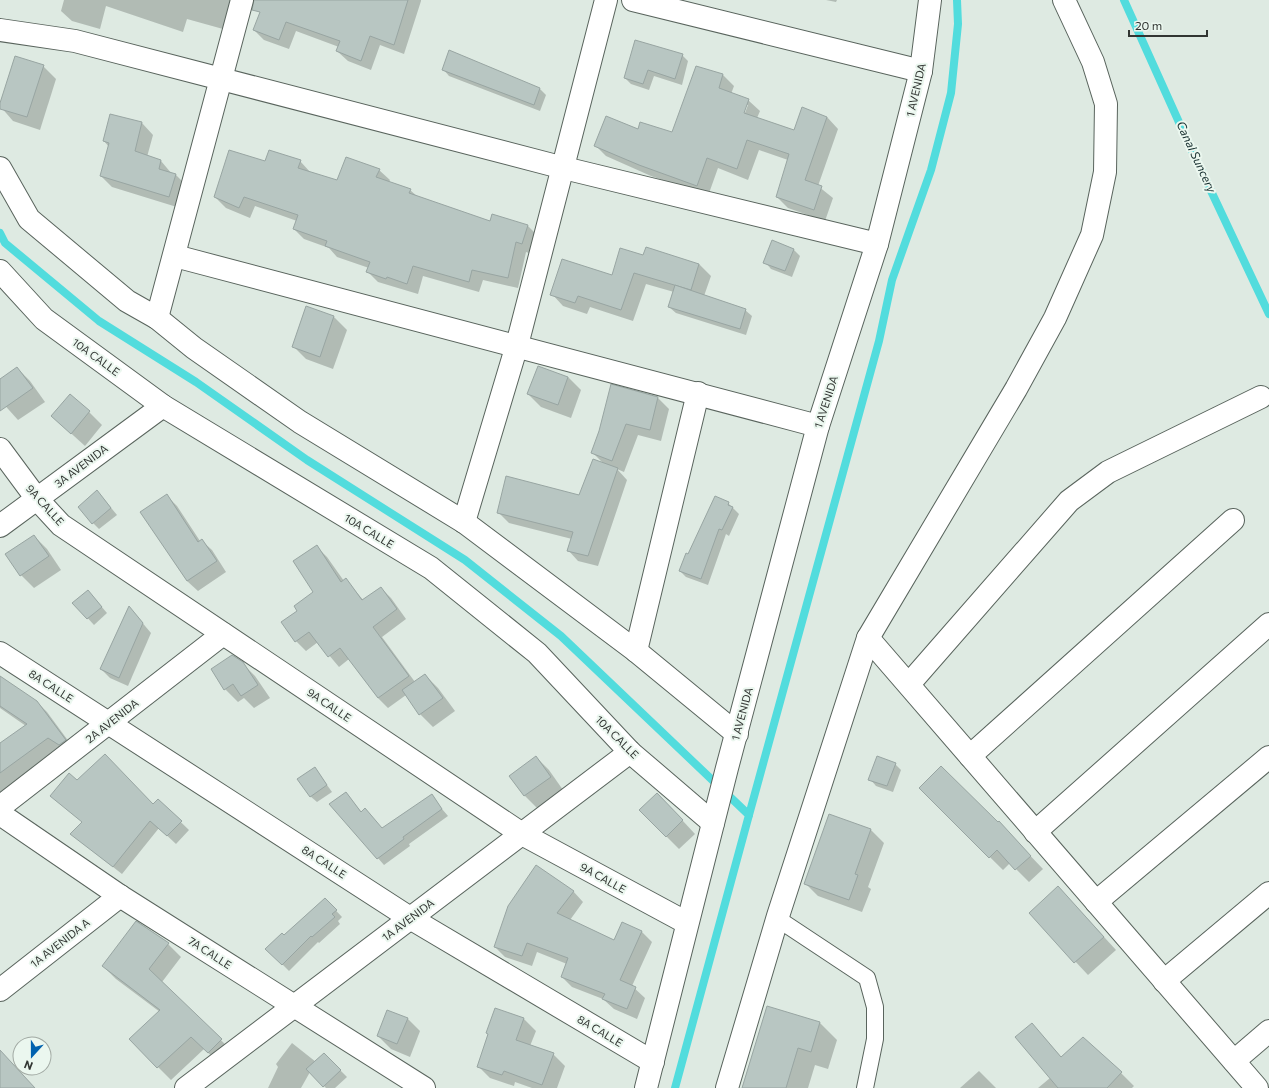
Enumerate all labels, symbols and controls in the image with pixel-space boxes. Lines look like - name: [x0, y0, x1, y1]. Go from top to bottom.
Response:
- scale bar: [1129, 12, 1207, 38]
- text: 20 m: [1135, 18, 1162, 32]
- street label: 1 AVENIDA: [903, 62, 928, 118]
- water label: Canal Suncery: [1174, 119, 1220, 195]
- street label: 10A CALLE: [70, 335, 123, 378]
- street label: 1 AVENIDA: [811, 374, 840, 430]
- street label: 3A AVENIDA: [51, 441, 110, 490]
- street label: 9A CALLE: [24, 482, 67, 528]
- street label: 10A CALLE: [342, 511, 396, 550]
- street label: 8A CALLE: [27, 666, 76, 705]
- street label: 9A CALLE: [305, 685, 354, 724]
- street label: 1 AVENIDA: [728, 686, 755, 742]
- street label: 2A AVENIDA: [83, 696, 141, 745]
- street label: 10A CALLE: [593, 712, 642, 761]
- street label: 8A CALLE: [300, 842, 349, 881]
- street label: 9A CALLE: [578, 860, 628, 895]
- street label: 1A AVENIDA: [379, 896, 437, 943]
- street label: 1A AVENIDA A: [27, 915, 92, 970]
- street label: 7A CALLE: [186, 934, 234, 971]
- street label: 8A CALLE: [575, 1012, 625, 1049]
- north arrow: [12, 1036, 52, 1076]
- text: N: [22, 1058, 34, 1073]

